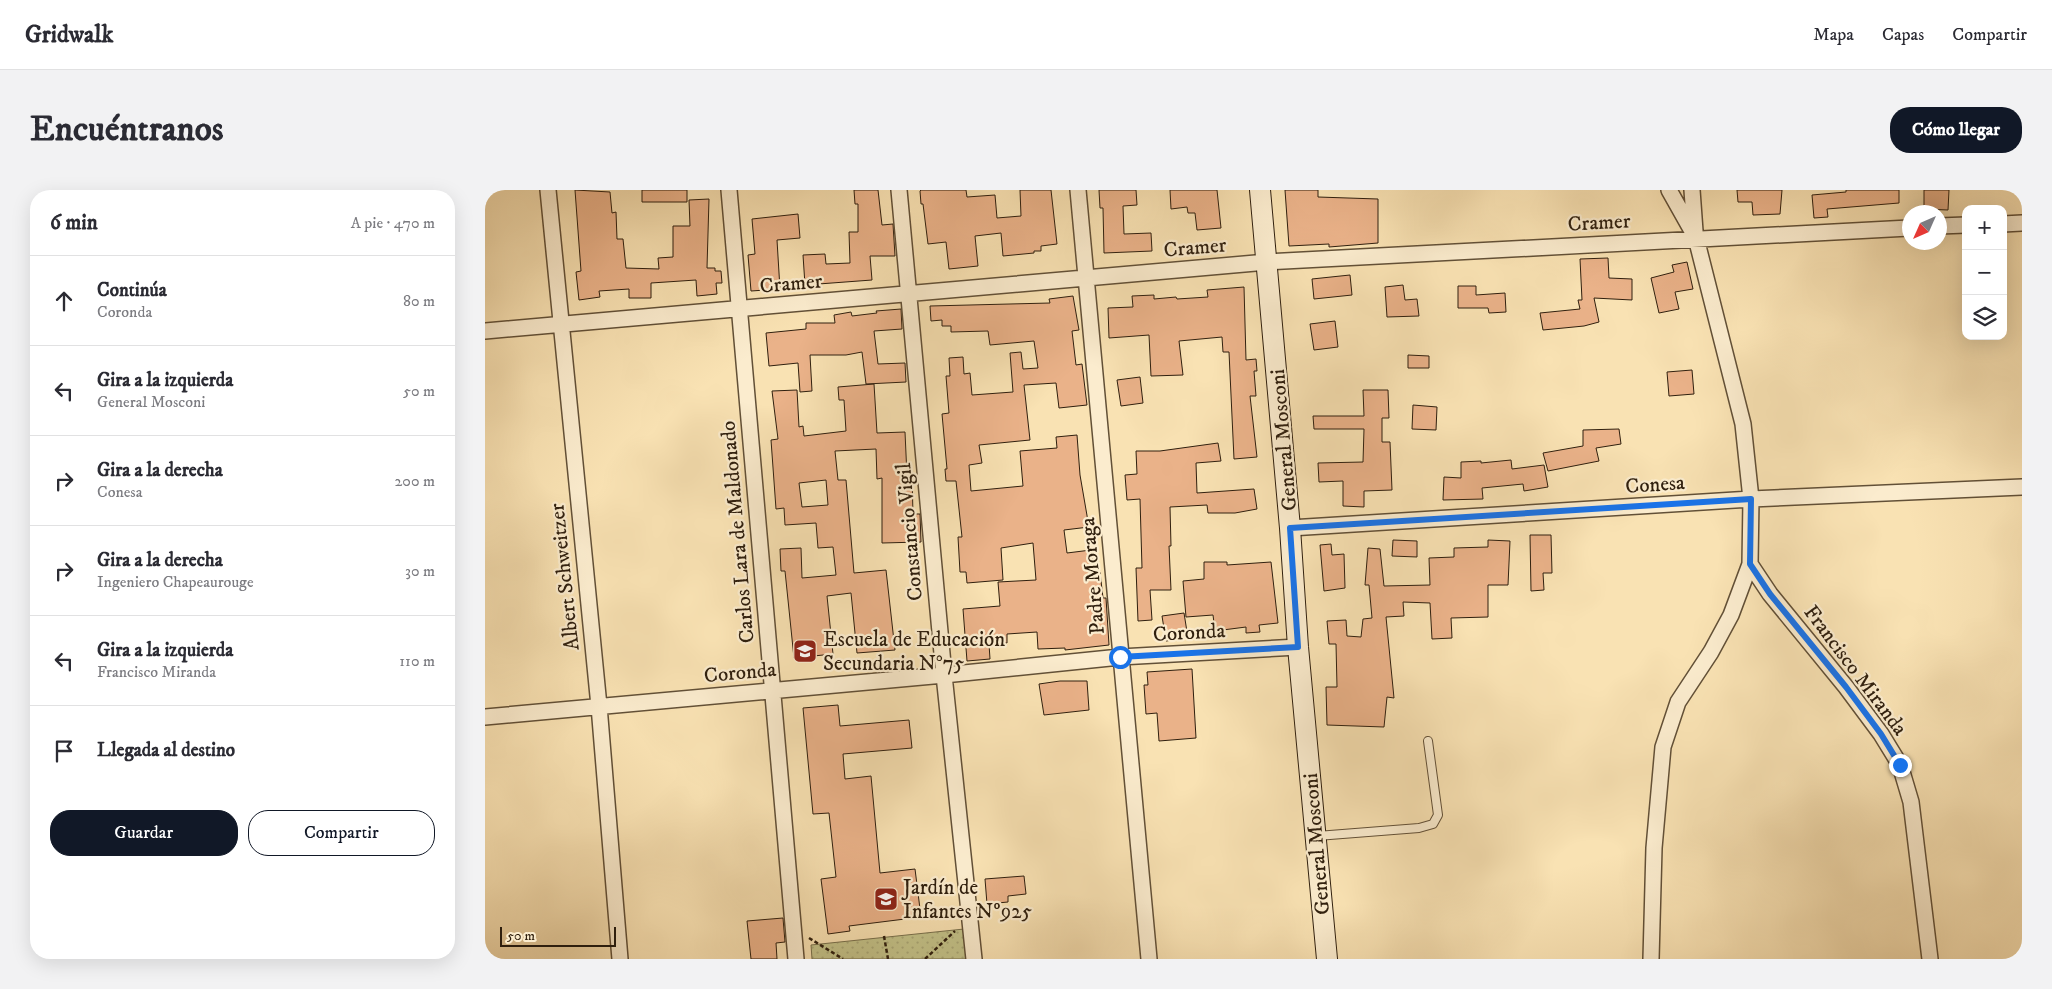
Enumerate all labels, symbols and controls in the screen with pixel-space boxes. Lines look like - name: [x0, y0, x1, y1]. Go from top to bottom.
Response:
- text: Gridwalk: [25, 20, 113, 50]
- text: Mapa: [1813, 24, 1854, 46]
- text: Capas: [1882, 24, 1924, 46]
- text: Compartir: [1952, 24, 2027, 46]
- button: Cómo llegar: [1890, 107, 2022, 153]
- text: Encuéntranos: [30, 108, 224, 152]
- north arrow: [1902, 205, 1947, 250]
- map controls: [1962, 205, 2007, 340]
- button: +: [1962, 205, 2007, 250]
- street label: Cramer: [1567, 208, 1631, 238]
- text: 6 min: [50, 210, 98, 236]
- text: A pie · 470 m: [351, 213, 435, 233]
- street label: Cramer: [1163, 232, 1228, 264]
- button: −: [1962, 250, 2007, 295]
- street label: Cramer: [759, 268, 824, 300]
- text: Continúa: [97, 279, 167, 302]
- icon: ahead: [50, 287, 78, 315]
- text: 80 m: [403, 291, 435, 311]
- button: layers: [1962, 295, 2007, 340]
- text: Coronda: [97, 302, 152, 322]
- street label: General Mosconi: [1265, 368, 1303, 512]
- text: Gira a la izquierda: [97, 369, 233, 392]
- icon: left: [50, 377, 78, 405]
- text: 50 m: [403, 381, 435, 401]
- text: General Mosconi: [97, 392, 205, 412]
- street label: Carlos Lara de Maldonado: [715, 420, 761, 644]
- text: Gira a la derecha: [97, 459, 223, 482]
- street label: Constancio Vigil: [891, 461, 929, 602]
- icon: right: [50, 467, 78, 495]
- street label: Conesa: [1624, 470, 1686, 500]
- text: 200 m: [394, 471, 435, 491]
- text: Conesa: [97, 482, 143, 502]
- street label: Albert Schweitzer: [544, 502, 586, 652]
- street label: Padre Moraga: [1075, 516, 1111, 636]
- text: Gira a la derecha: [97, 549, 223, 572]
- icon: right: [50, 557, 78, 585]
- text: 30 m: [405, 561, 435, 581]
- text: Ingeniero Chapeaurouge: [97, 572, 254, 592]
- street label: Francisco Miranda: [1798, 600, 1913, 741]
- street label: Coronda: [1152, 618, 1226, 648]
- place label: Escuela de Educación Secundaria N°75: [823, 627, 1005, 677]
- school or university icon: Escuela de Educación Secundaria N°75: [792, 638, 818, 664]
- text: Gira a la izquierda: [97, 639, 233, 662]
- route start: [1109, 646, 1132, 669]
- icon: left: [50, 647, 78, 675]
- text: 110 m: [399, 651, 435, 671]
- street label: Coronda: [703, 657, 777, 689]
- text: Francisco Miranda: [97, 662, 216, 682]
- icon: arrive: [50, 737, 78, 765]
- text: Llegada al destino: [97, 739, 235, 762]
- route end: [1889, 754, 1912, 777]
- street label: General Mosconi: [1298, 772, 1336, 916]
- button: Guardar: [50, 810, 238, 856]
- button: Compartir: [248, 810, 435, 856]
- place label: Jardín de Infantes Nº925: [901, 875, 1032, 925]
- school or university icon: Jardín de Infantes Nº925: [873, 886, 899, 912]
- scale bar: [500, 924, 616, 947]
- text: 50 m: [507, 927, 535, 945]

